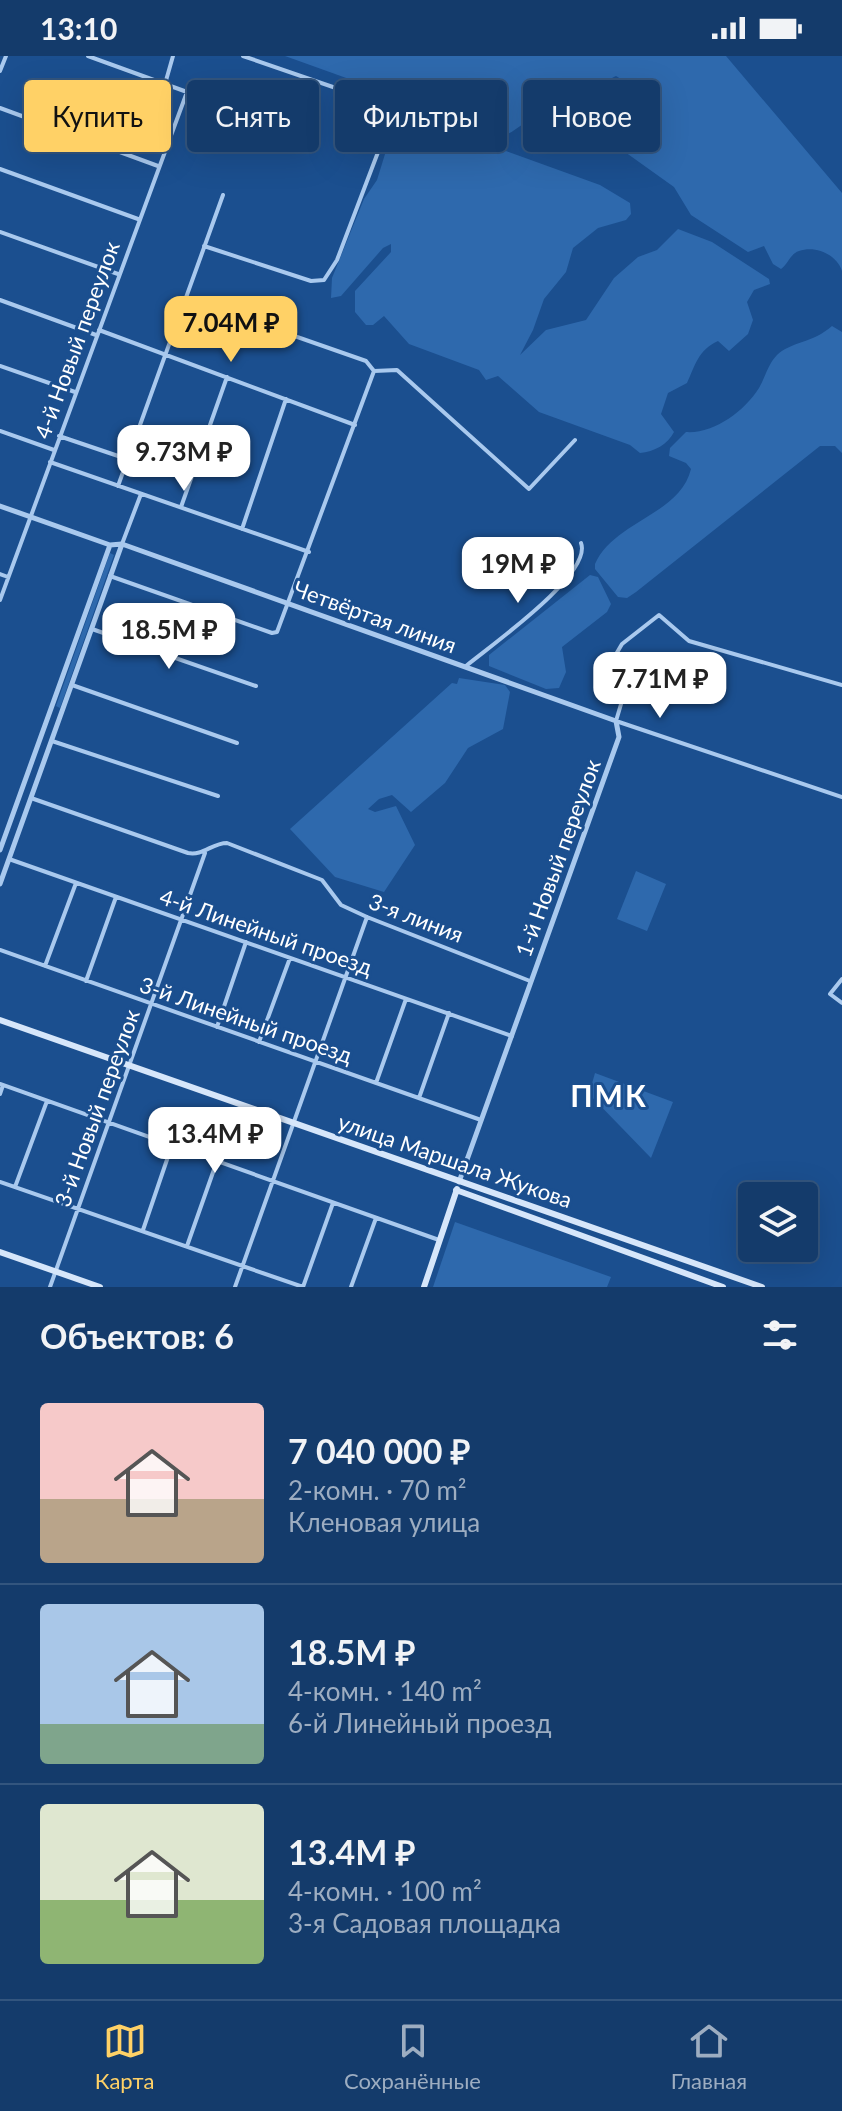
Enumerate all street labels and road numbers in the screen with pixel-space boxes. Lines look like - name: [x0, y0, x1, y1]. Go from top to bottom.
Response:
- street label: 4-й Новый переулок: [28, 237, 125, 442]
- street label: Четвёртая линия: [290, 575, 460, 658]
- street label: 1-й Новый переулок: [509, 755, 606, 960]
- street label: 4-й Линейный проезд: [156, 882, 376, 981]
- street label: 3-я линия: [365, 887, 467, 948]
- street label: 3-й Линейный проезд: [136, 970, 356, 1069]
- street label: 3-й Новый переулок: [48, 1005, 145, 1210]
- street label: улица Маршала Жукова: [335, 1108, 576, 1213]

